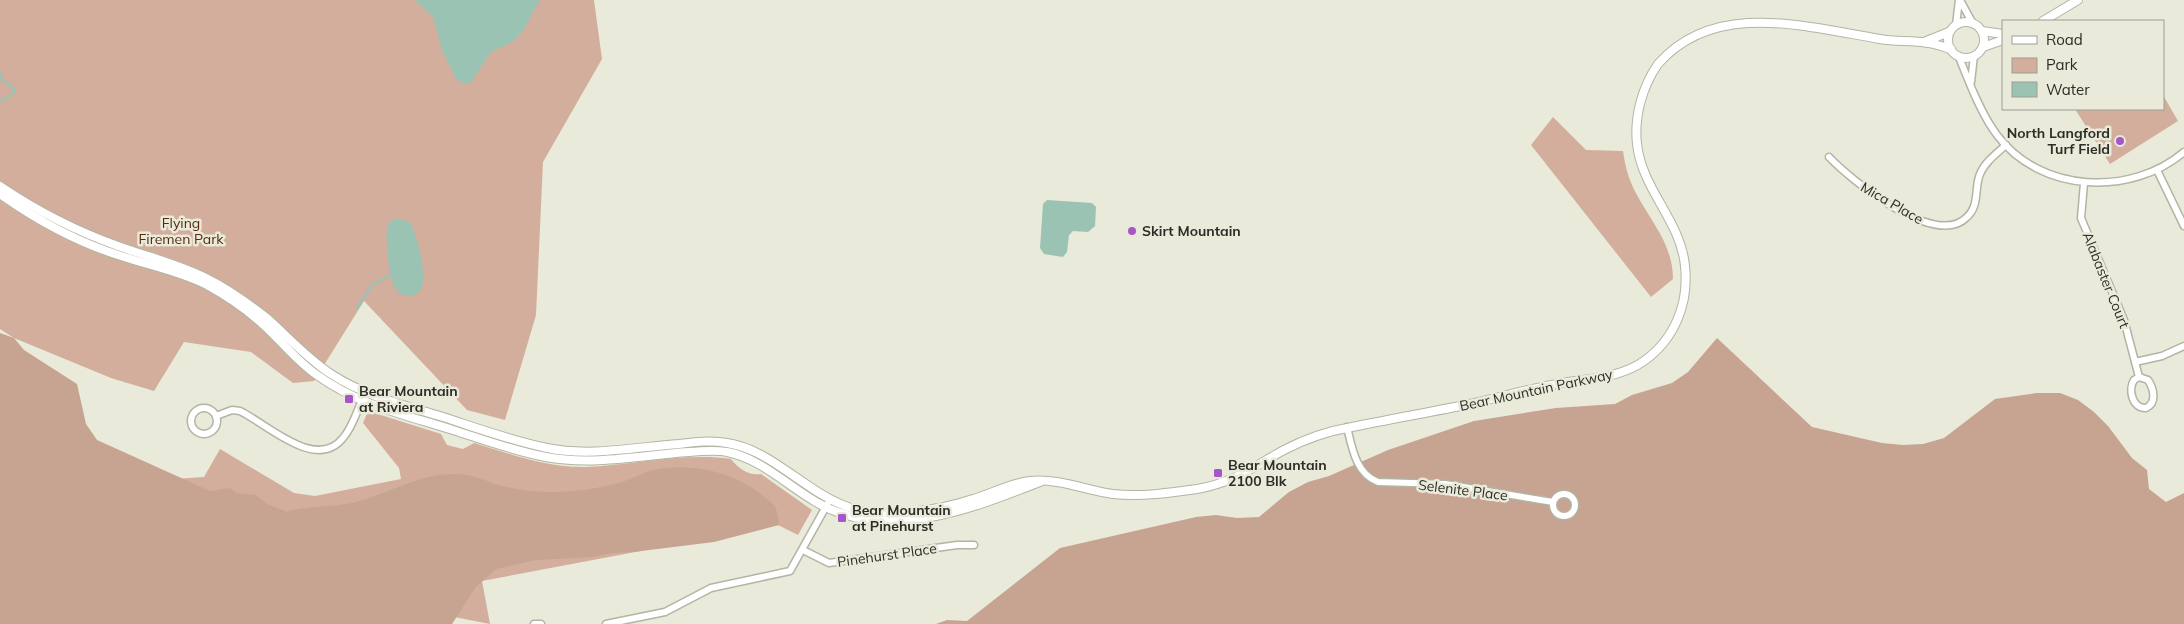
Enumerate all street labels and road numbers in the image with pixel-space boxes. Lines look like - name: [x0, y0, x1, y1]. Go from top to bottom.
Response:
- street label: Mica Place: [1857, 178, 1927, 228]
- street label: Alabaster Court: [2078, 229, 2134, 331]
- street label: Bear Mountain Parkway: [1458, 365, 1615, 415]
- street label: Selenite Place: [1417, 476, 1509, 504]
- street label: Pinehurst Place: [836, 539, 938, 571]

